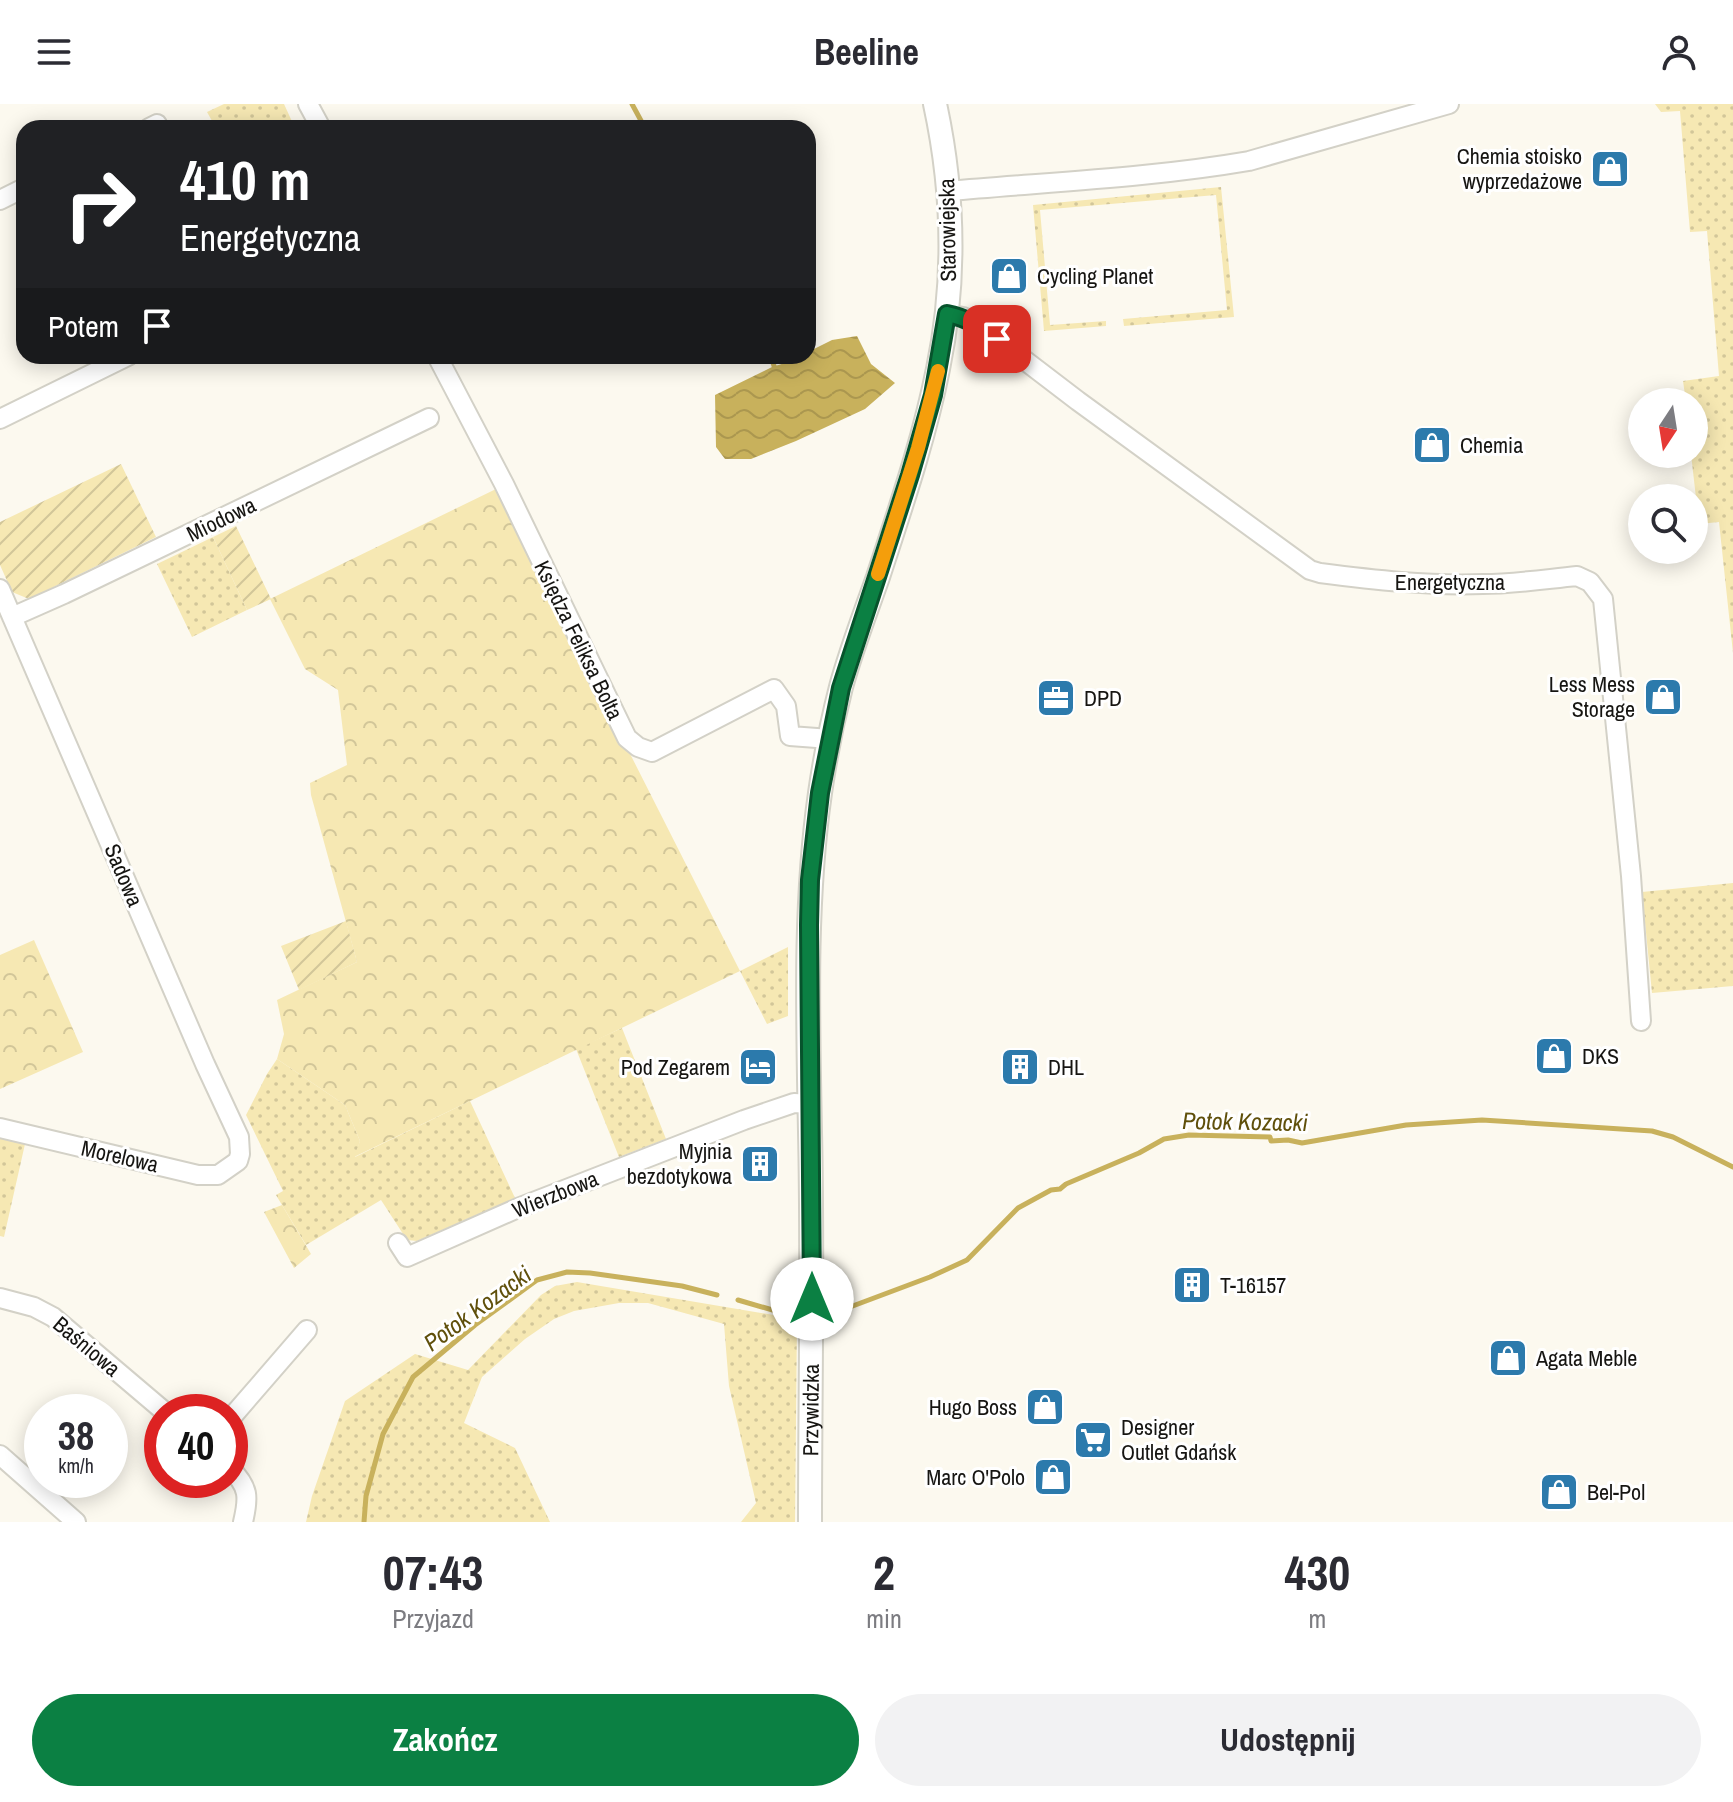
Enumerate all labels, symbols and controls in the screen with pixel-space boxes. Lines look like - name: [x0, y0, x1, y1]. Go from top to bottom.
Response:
- text: Beeline: [814, 28, 919, 76]
- icon: menu: [32, 30, 76, 74]
- icon: person: [1657, 30, 1701, 74]
- place label: Chemia stoisko wyprzedażowe: [1457, 141, 1582, 196]
- text: 410 m: [180, 142, 310, 217]
- shop icon: Chemia stoisko wyprzedażowe: [1589, 148, 1631, 190]
- icon: right: [48, 152, 152, 256]
- street label: Starowiejska: [931, 178, 963, 282]
- text: Energetyczna: [180, 214, 361, 262]
- shop icon: Cycling Planet: [988, 255, 1030, 297]
- place label: Cycling Planet: [1037, 261, 1153, 291]
- icon: arrive: [135, 304, 179, 348]
- pin: [963, 305, 1031, 373]
- text: Potem: [48, 306, 119, 346]
- icon: arrive: [975, 317, 1019, 361]
- north arrow: [1628, 388, 1708, 468]
- map controls: [1628, 388, 1708, 564]
- shop icon: Chemia: [1411, 424, 1453, 466]
- place label: Chemia: [1460, 430, 1523, 460]
- button: search: [1628, 484, 1708, 564]
- street label: Miodowa: [182, 489, 260, 549]
- street label: Księdza Feliksa Bolta: [527, 555, 631, 725]
- street label: Energetyczna: [1395, 567, 1505, 597]
- place label: Less Mess Storage: [1549, 669, 1635, 724]
- shop icon: Less Mess Storage: [1642, 676, 1684, 718]
- office icon: DPD: [1035, 677, 1077, 719]
- place label: DPD: [1084, 683, 1122, 713]
- street label: Sadowa: [97, 839, 151, 911]
- shop icon: DKS: [1533, 1035, 1575, 1077]
- place label: DKS: [1582, 1041, 1619, 1071]
- hotel icon: Pod Zegarem: [737, 1046, 779, 1088]
- building icon: DHL: [999, 1046, 1041, 1088]
- place label: Pod Zegarem: [621, 1052, 730, 1082]
- place label: DHL: [1048, 1052, 1084, 1082]
- water label: Potok Kozacki: [1182, 1104, 1309, 1138]
- street label: Morelowa: [79, 1133, 161, 1179]
- place label: Myjnia bezdotykowa: [627, 1136, 732, 1191]
- building icon: Myjnia bezdotykowa: [739, 1143, 781, 1185]
- street label: Wierzbowa: [508, 1163, 602, 1225]
- position arrow: [770, 1257, 854, 1341]
- water label: Potok Kozacki: [417, 1258, 538, 1358]
- building icon: T-16157: [1171, 1264, 1213, 1306]
- place label: T-16157: [1220, 1270, 1286, 1300]
- street label: Baśniowa: [47, 1309, 127, 1383]
- shop icon: Agata Meble: [1487, 1337, 1529, 1379]
- place label: Agata Meble: [1535, 1343, 1637, 1373]
- street label: Przywidzka: [795, 1364, 826, 1456]
- shop icon: Hugo Boss: [1024, 1386, 1066, 1428]
- place label: Hugo Boss: [929, 1392, 1017, 1422]
- speed limit sign: 40: [144, 1394, 248, 1498]
- text: 38: [58, 1409, 94, 1462]
- place label: Designer Outlet Gdańsk: [1121, 1412, 1237, 1467]
- supermarket icon: Designer Outlet Gdańsk: [1072, 1419, 1114, 1461]
- text: km/h: [58, 1452, 94, 1479]
- shop icon: Marc O'Polo: [1032, 1456, 1074, 1498]
- place label: Marc O'Polo: [926, 1462, 1025, 1492]
- shop icon: Bel-Pol: [1538, 1471, 1580, 1513]
- place label: Bel-Pol: [1587, 1477, 1645, 1507]
- text: 07:43: [383, 1540, 483, 1605]
- text: 2: [873, 1540, 895, 1605]
- text: 430: [1285, 1540, 1350, 1605]
- text: Przyjazd: [392, 1601, 474, 1636]
- text: min: [866, 1601, 902, 1636]
- text: m: [1309, 1601, 1326, 1636]
- button: Zakończ: [32, 1694, 859, 1786]
- button: Udostępnij: [875, 1694, 1701, 1786]

